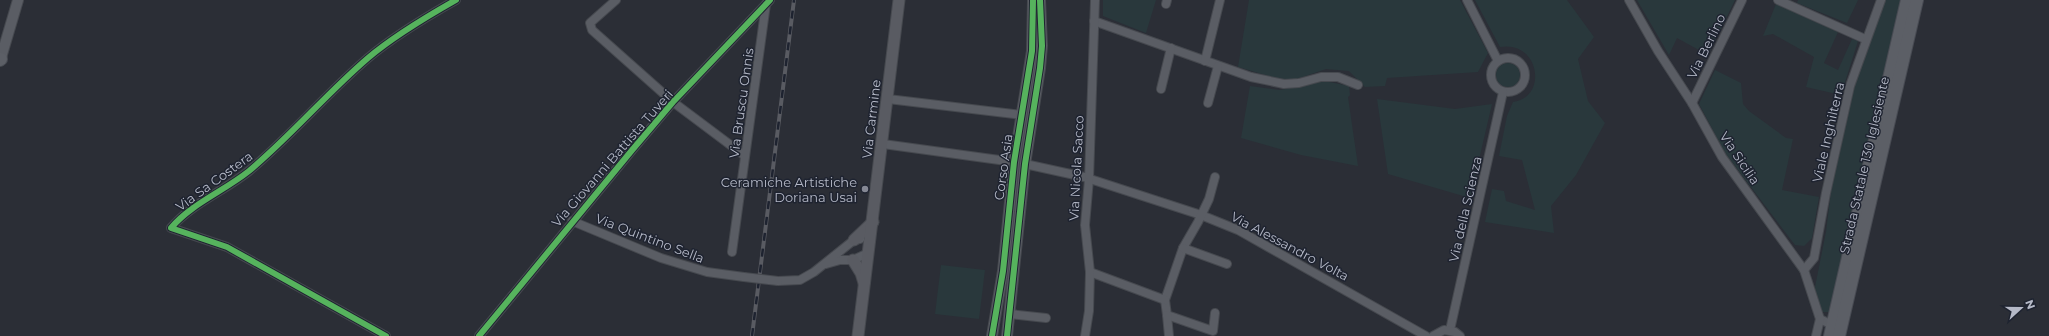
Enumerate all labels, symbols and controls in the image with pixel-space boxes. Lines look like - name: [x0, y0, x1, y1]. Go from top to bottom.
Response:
- street label: Via Berlino: [1683, 11, 1729, 81]
- street label: Via Bruscu Onnis: [725, 47, 757, 159]
- street label: Strada Statale 130 Iglesiente: [1836, 75, 1892, 255]
- street label: Via Carmine: [858, 79, 884, 159]
- street label: Viale Inghilterra: [1809, 80, 1847, 184]
- street label: Via Giovanni Battista Tuveri: [548, 86, 676, 230]
- street label: Via Nicola Sacco: [1065, 115, 1087, 221]
- street label: Via Sicilia: [1717, 129, 1763, 187]
- street label: Corso Asia: [990, 133, 1016, 201]
- street label: Via Sa Costera: [172, 148, 256, 214]
- street label: Via della Scienza: [1445, 155, 1485, 263]
- place label: Ceramiche Artistiche Doriana Usai: [721, 174, 857, 205]
- marker: Ceramiche Artistiche Doriana Usai: [860, 184, 870, 194]
- street label: Via Alessandro Volta: [1228, 208, 1352, 284]
- street label: Via Quintino Sella: [593, 210, 707, 266]
- north arrow: [2001, 288, 2041, 328]
- text: N: [2022, 298, 2038, 311]

